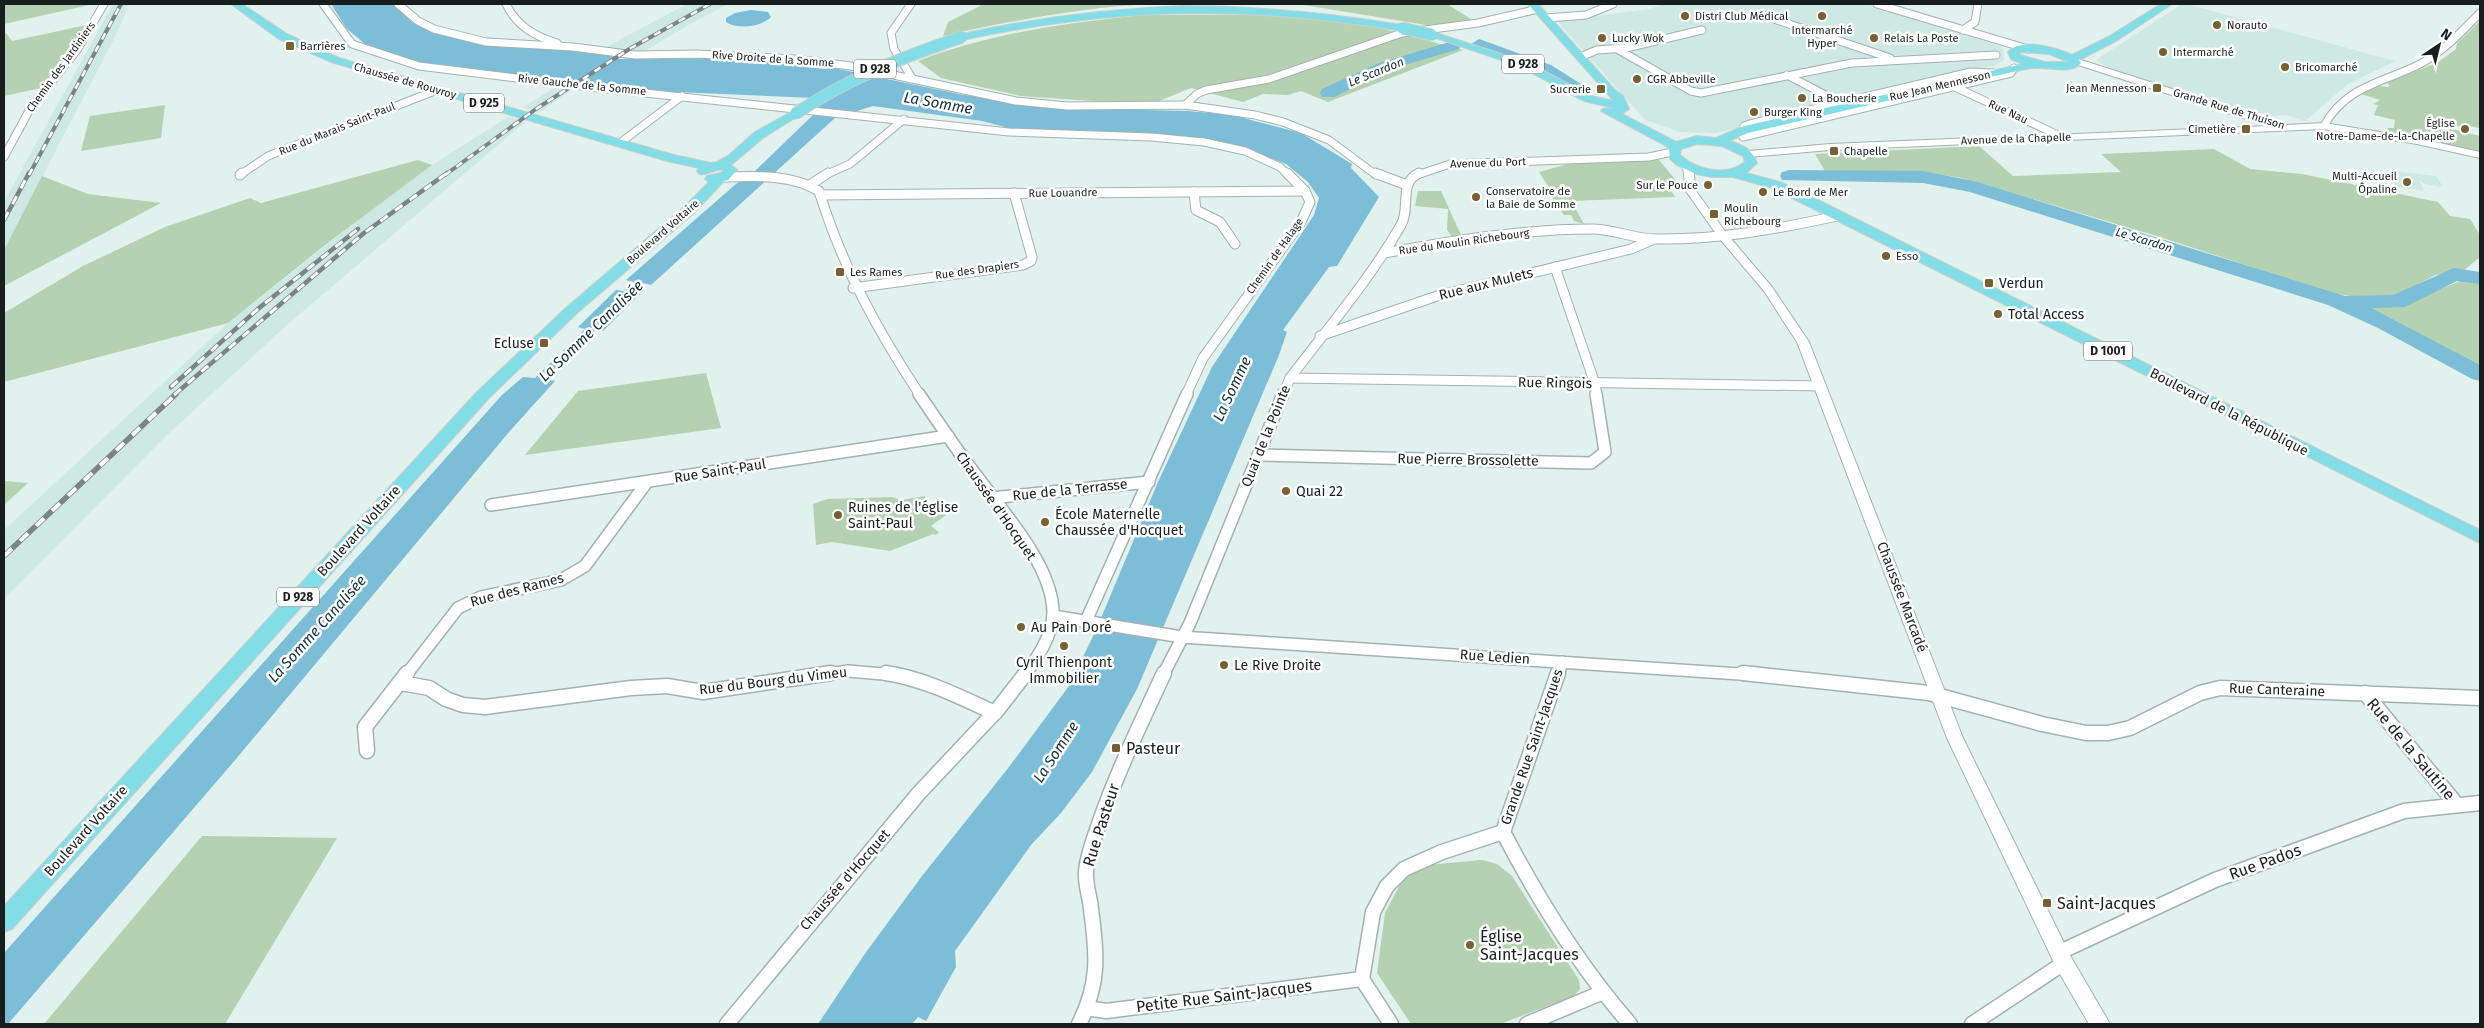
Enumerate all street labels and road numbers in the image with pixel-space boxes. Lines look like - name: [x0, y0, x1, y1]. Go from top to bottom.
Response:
- street label: Chemin des Jardiniers: [24, 19, 98, 115]
- street label: Rive Droite de la Somme: [712, 48, 834, 70]
- road number: D 928: [1502, 54, 1544, 74]
- street label: Chaussée de Rouvroy: [352, 60, 458, 102]
- road number: D 928: [854, 60, 896, 78]
- street label: Rue Jean Mennesson: [1888, 68, 1992, 104]
- street label: Rive Gauche de la Somme: [517, 72, 647, 98]
- street label: Grande Rue de Thuison: [2172, 86, 2286, 132]
- road number: D 925: [464, 94, 504, 112]
- street label: Rue Nau: [1986, 97, 2030, 127]
- street label: Rue du Marais Saint-Paul: [277, 100, 397, 158]
- street label: Avenue de la Chapelle: [1961, 131, 2071, 147]
- street label: Avenue du Port: [1450, 155, 1526, 171]
- street label: Rue Louandre: [1028, 186, 1098, 200]
- street label: Boulevard Voltaire: [624, 197, 702, 267]
- street label: Chemin de Halage: [1244, 215, 1306, 297]
- street label: Rue du Moulin Richebourg: [1398, 226, 1530, 258]
- street label: Rue des Drapiers: [934, 258, 1020, 282]
- street label: Rue aux Mulets: [1437, 264, 1535, 304]
- road number: D 1001: [2084, 342, 2132, 361]
- street label: Boulevard de la République: [2147, 365, 2311, 459]
- street label: Rue Ringois: [1518, 374, 1593, 392]
- street label: Quai de la Pointe: [1238, 382, 1294, 490]
- street label: Chaussée d'Hocquet: [952, 449, 1040, 564]
- street label: Rue Pierre Brossolette: [1397, 450, 1539, 470]
- street label: Rue Saint-Paul: [673, 455, 767, 487]
- street label: Rue de la Terrasse: [1012, 476, 1128, 504]
- street label: Boulevard Voltaire: [314, 482, 404, 580]
- street label: Chaussée Marcadé: [1873, 539, 1931, 655]
- street label: Rue des Rames: [468, 569, 566, 611]
- road number: D 928: [277, 588, 319, 606]
- street label: Rue Ledien: [1459, 646, 1531, 668]
- street label: Rue du Bourg du Vimeu: [698, 663, 848, 699]
- street label: Grande Rue Saint-Jacques: [1497, 666, 1567, 827]
- street label: Rue Canteraine: [2229, 680, 2325, 700]
- street label: Rue de la Sautine: [2363, 694, 2459, 804]
- street label: Rue Pasteur: [1079, 780, 1124, 869]
- street label: Boulevard Voltaire: [41, 782, 131, 880]
- street label: Chaussée d'Hocquet: [796, 825, 894, 934]
- street label: Rue Pados: [2226, 840, 2304, 884]
- street label: Petite Rue Saint-Jacques: [1135, 976, 1313, 1016]

